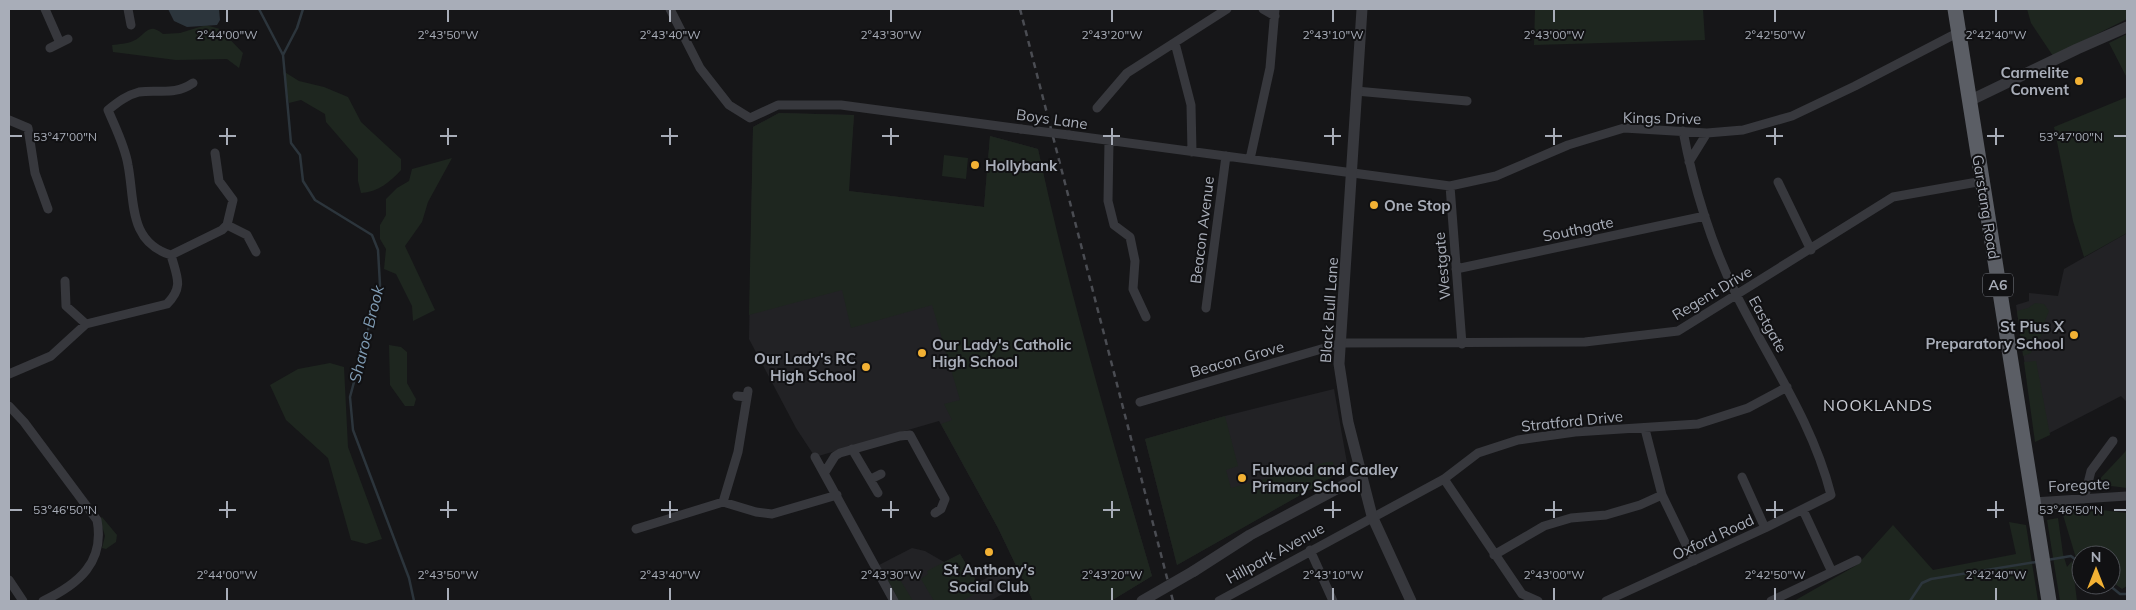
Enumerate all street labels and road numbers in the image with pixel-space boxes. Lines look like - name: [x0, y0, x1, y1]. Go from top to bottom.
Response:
- street label: Boys Lane: [1015, 105, 1089, 133]
- street label: Kings Drive: [1623, 108, 1701, 128]
- street label: Garstang Road: [1968, 153, 2004, 261]
- street label: Beacon Avenue: [1186, 175, 1218, 285]
- street label: Southgate: [1541, 212, 1615, 246]
- street label: Westgate: [1430, 231, 1454, 301]
- street label: Black Bull Lane: [1316, 257, 1342, 363]
- street label: Regent Drive: [1669, 262, 1755, 324]
- road number: A6: [1983, 274, 2013, 296]
- street label: Eastgate: [1745, 292, 1791, 356]
- street label: Beacon Grove: [1188, 337, 1286, 381]
- street label: Stratford Drive: [1520, 406, 1624, 436]
- street label: Foregate: [2048, 474, 2110, 496]
- street label: Oxford Road: [1669, 510, 1757, 564]
- street label: Hillpark Avenue: [1222, 518, 1328, 588]

